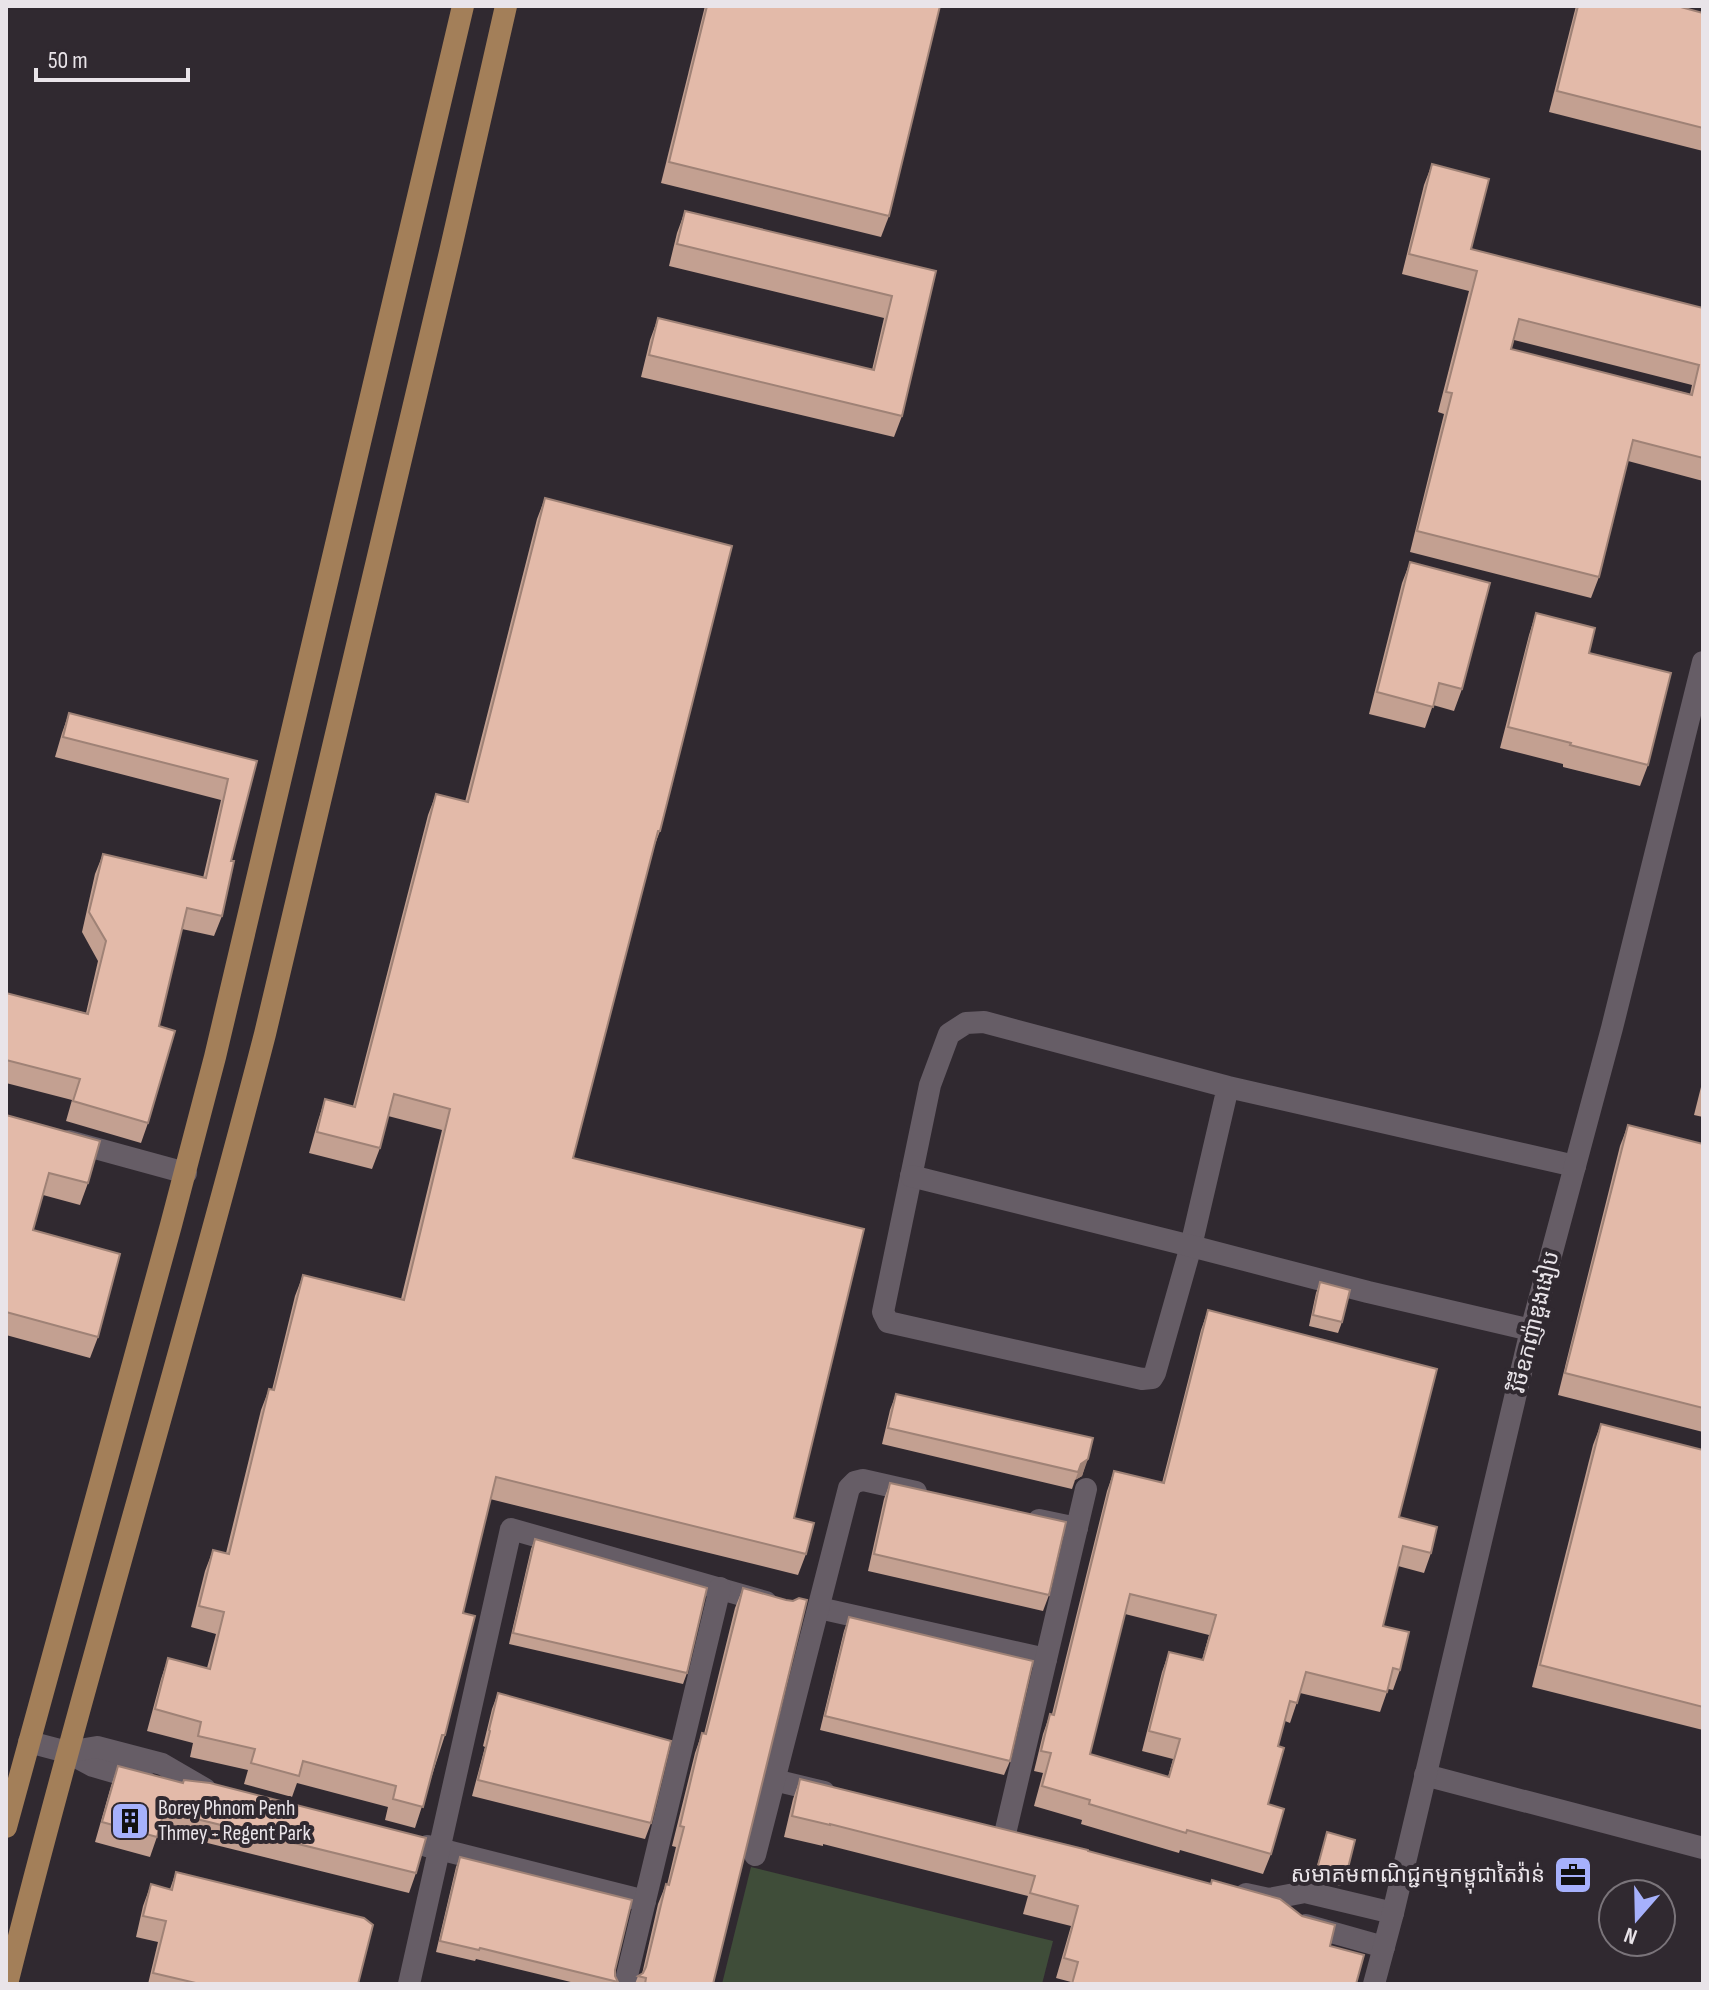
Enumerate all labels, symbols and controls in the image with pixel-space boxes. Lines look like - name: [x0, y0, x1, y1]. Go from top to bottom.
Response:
- scale bar: [36, 32, 188, 82]
- text: 50 m: [48, 46, 88, 75]
- street label: វិថីឧកញ៉ាឌួងងៀប: [1502, 1248, 1566, 1396]
- place label: Borey Phnom Penh Thmey - Regent Park: [158, 1795, 311, 1847]
- building icon: Borey Phnom Penh Thmey - Regent Park: [109, 1800, 151, 1842]
- office icon: សមាគមពាណិជ្ជកម្មកម្ពុជាតៃវ៉ាន់: [1552, 1854, 1594, 1896]
- place label: សមាគមពាណិជ្ជកម្មកម្ពុជាតៃវ៉ាន់: [1291, 1861, 1545, 1894]
- north arrow: [1597, 1878, 1677, 1958]
- text: N: [1621, 1921, 1641, 1950]

